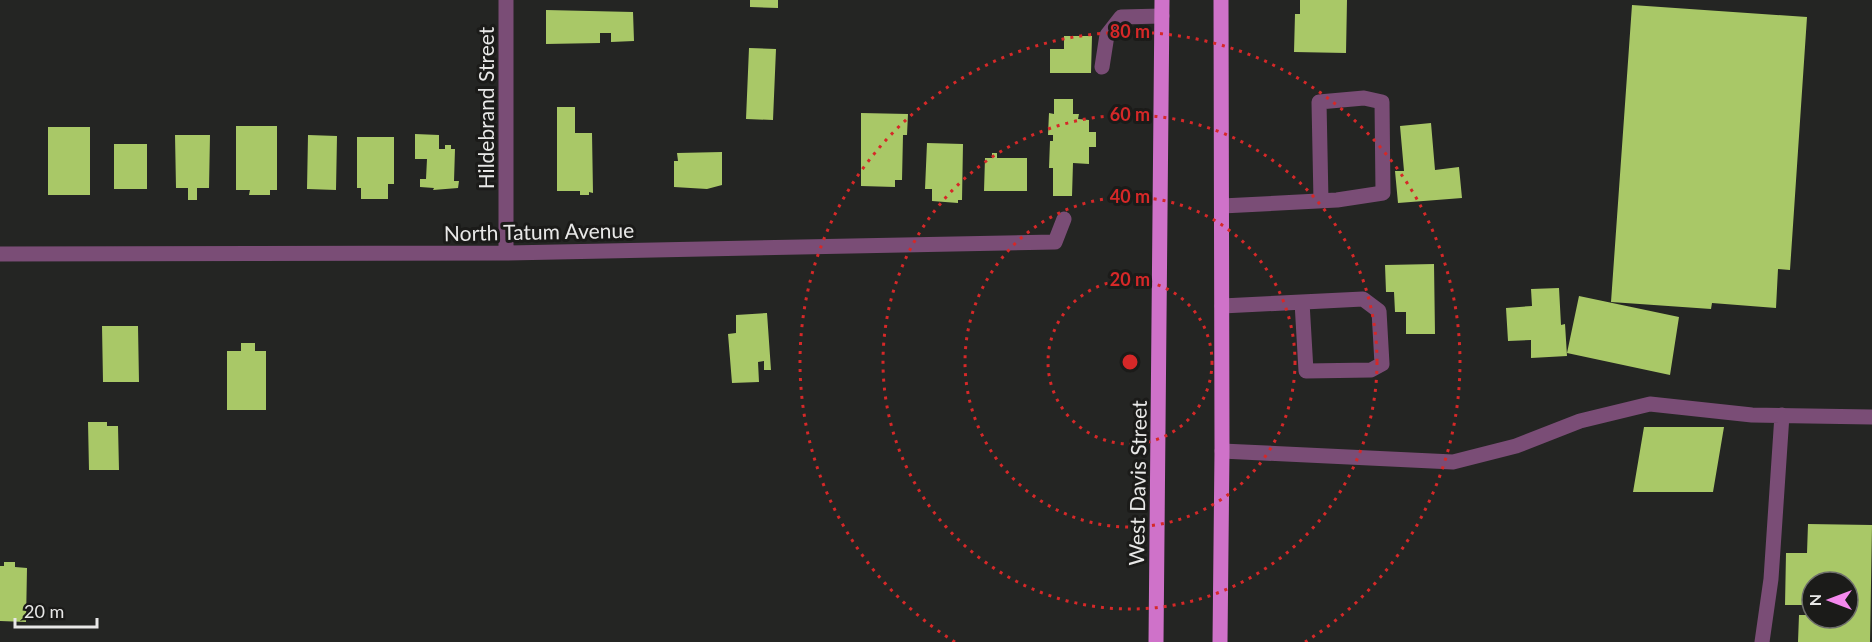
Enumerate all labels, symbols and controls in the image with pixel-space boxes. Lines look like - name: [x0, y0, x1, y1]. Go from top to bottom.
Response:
- text: 80 m: [1110, 20, 1150, 42]
- street label: Hildebrand Street: [473, 26, 498, 189]
- text: 60 m: [1110, 103, 1150, 125]
- text: 40 m: [1110, 185, 1150, 207]
- street label: North Tatum Avenue: [444, 217, 634, 245]
- text: 20 m: [1110, 268, 1150, 290]
- centre of rings: [1120, 352, 1140, 372]
- street label: West Davis Street: [1123, 400, 1151, 566]
- north arrow: [1800, 570, 1860, 630]
- scale bar: [15, 591, 98, 629]
- text: N: [1805, 594, 1824, 606]
- text: 20 m: [24, 600, 64, 622]

